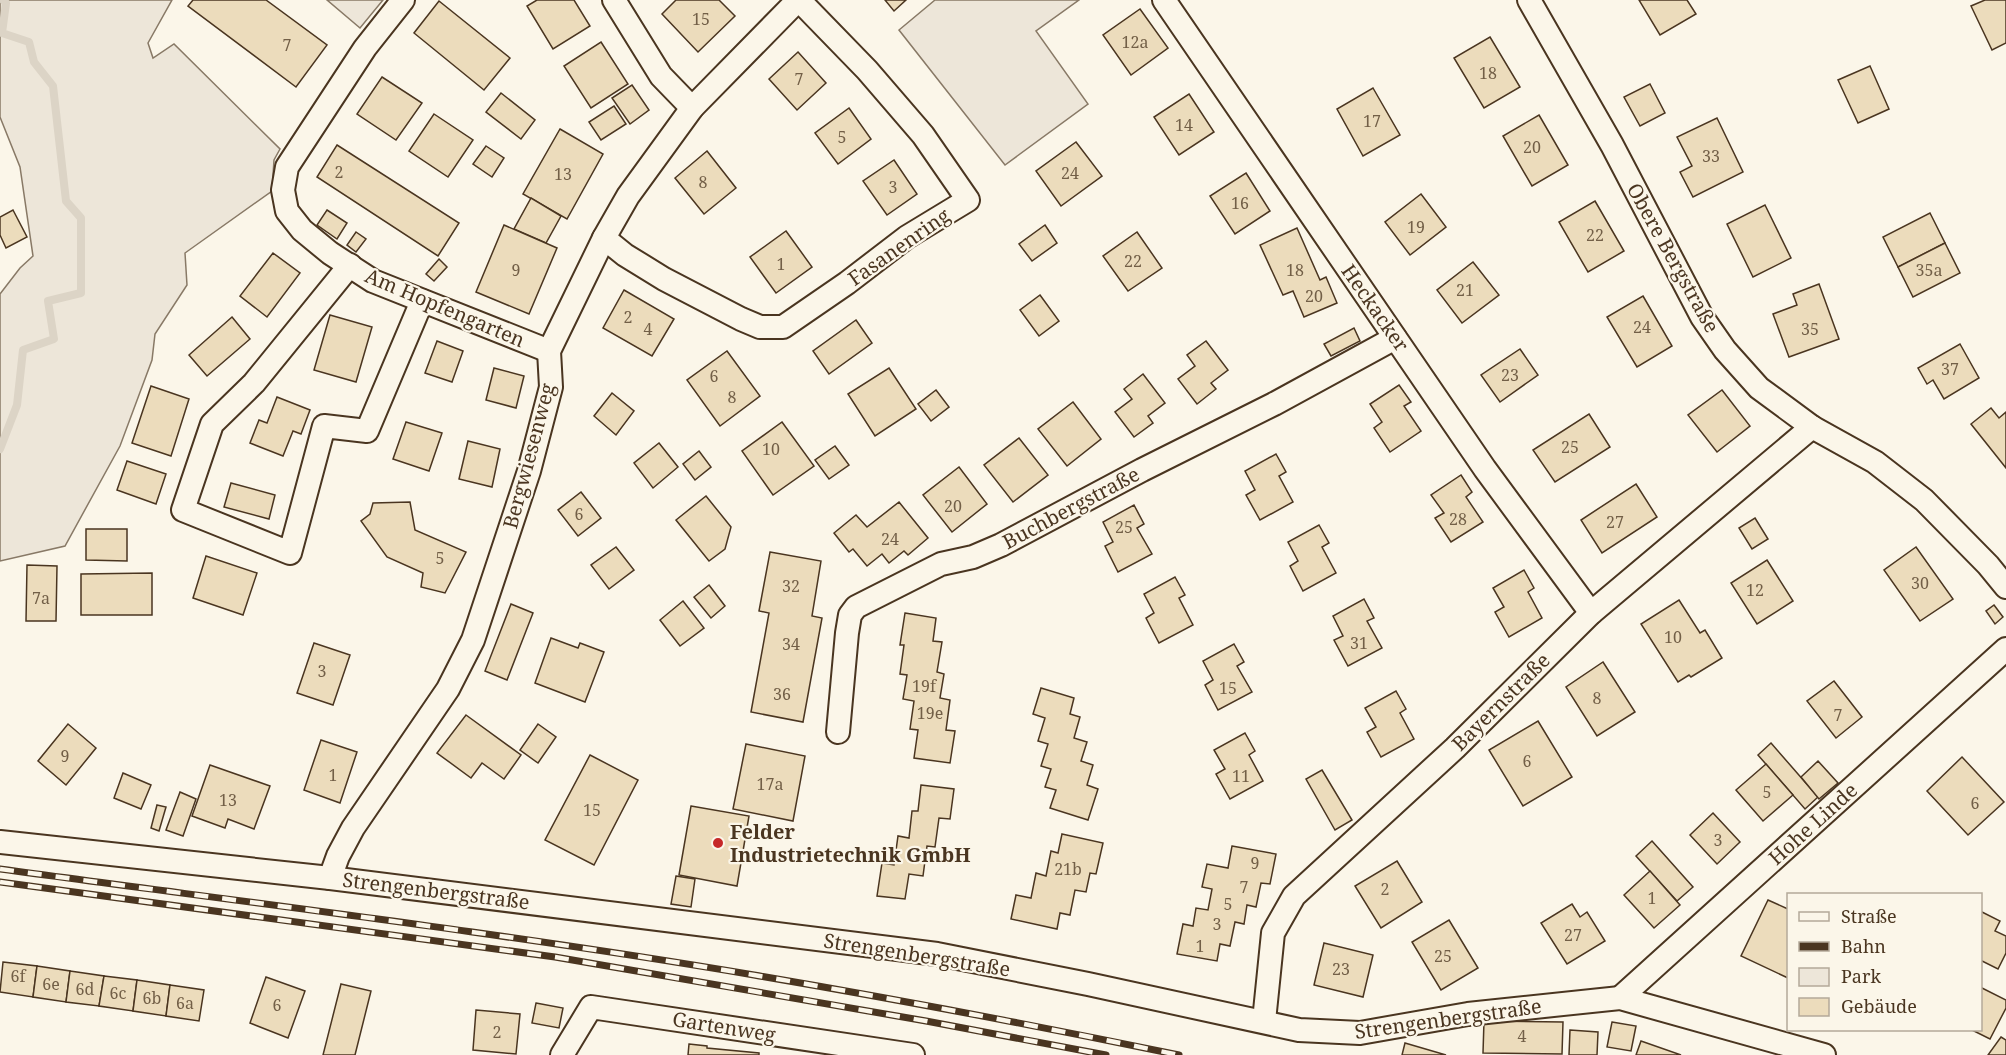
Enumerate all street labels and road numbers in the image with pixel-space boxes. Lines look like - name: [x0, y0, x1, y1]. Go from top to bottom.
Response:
- street label: Obere Bergstraße: [1621, 178, 1726, 337]
- street label: Fasanenring: [842, 201, 955, 292]
- street label: Heckacker: [1335, 259, 1416, 357]
- street label: Am Hopfengarten: [361, 262, 529, 353]
- street label: Bergwiesenweg: [496, 380, 561, 532]
- street label: Buchbergstraße: [998, 460, 1144, 555]
- street label: Bayernstraße: [1446, 647, 1556, 757]
- street label: Hohe Linde: [1762, 777, 1863, 871]
- street label: Strengenbergstraße: [341, 866, 531, 915]
- street label: Strengenbergstraße: [822, 926, 1012, 983]
- street label: Strengenbergstraße: [1353, 992, 1543, 1045]
- street label: Gartenweg: [670, 1005, 778, 1048]

